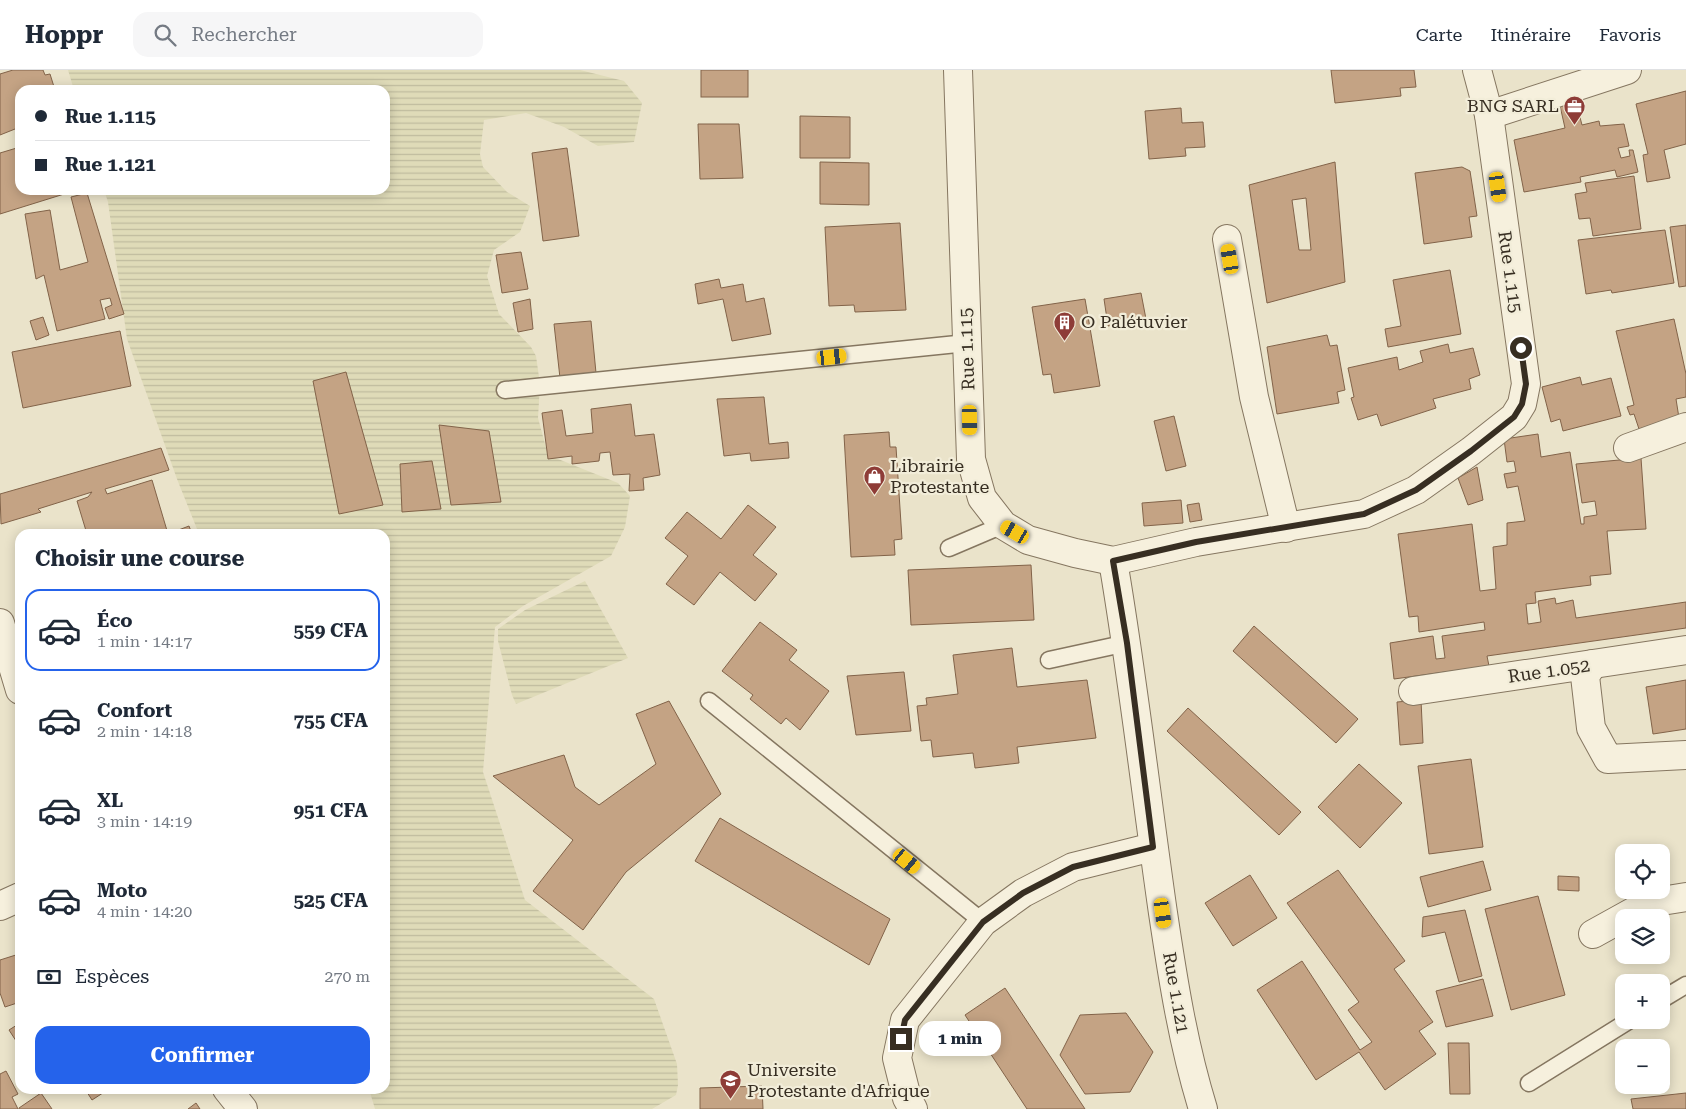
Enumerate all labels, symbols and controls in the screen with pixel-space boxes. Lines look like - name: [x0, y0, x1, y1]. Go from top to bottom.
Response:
- search box: [133, 12, 483, 57]
- text: Hoppr: [25, 21, 103, 49]
- icon: search: [151, 21, 179, 49]
- text: Rechercher: [191, 23, 297, 46]
- text: Carte: [1416, 24, 1462, 45]
- text: Itinéraire: [1490, 24, 1571, 45]
- text: Favoris: [1599, 24, 1661, 45]
- office icon: BNG SARL: [1563, 94, 1587, 125]
- place label: BNG SARL: [1467, 95, 1559, 116]
- text: Rue 1.115: [65, 105, 156, 128]
- text: Rue 1.121: [65, 153, 156, 176]
- car: [1488, 171, 1507, 203]
- street label: Rue 1.115: [1494, 229, 1527, 314]
- car: [1220, 243, 1239, 275]
- street label: Rue 1.115: [955, 307, 978, 391]
- building icon: O Palétuvier: [1053, 310, 1077, 341]
- place label: O Palétuvier: [1081, 311, 1188, 332]
- route start: [1510, 337, 1532, 359]
- car: [816, 348, 847, 366]
- car: [962, 405, 977, 435]
- place label: Librairie Protestante: [890, 455, 989, 497]
- shop icon: Librairie Protestante: [862, 464, 886, 495]
- car: [998, 518, 1031, 546]
- text: Choisir une course: [35, 546, 244, 571]
- icon: car: [37, 608, 82, 653]
- text: Éco: [97, 609, 133, 632]
- text: 559 CFA: [293, 619, 368, 642]
- text: 1 min · 14:17: [97, 632, 192, 651]
- street label: Rue 1.052: [1506, 654, 1591, 687]
- icon: car: [37, 698, 82, 743]
- text: Confort: [97, 699, 172, 722]
- text: 755 CFA: [293, 709, 368, 732]
- text: 2 min · 14:18: [97, 722, 192, 741]
- icon: car: [37, 788, 82, 833]
- text: XL: [97, 789, 123, 812]
- text: 951 CFA: [293, 799, 368, 822]
- text: 3 min · 14:19: [97, 812, 192, 831]
- map controls: [1615, 844, 1670, 1094]
- button: locate: [1615, 844, 1670, 899]
- car: [890, 846, 923, 876]
- icon: car: [37, 878, 82, 923]
- text: Moto: [97, 879, 147, 902]
- text: 525 CFA: [293, 889, 368, 912]
- car: [1153, 897, 1172, 929]
- text: 4 min · 14:20: [97, 902, 192, 921]
- button: layers: [1615, 909, 1670, 964]
- street label: Rue 1.121: [1159, 950, 1194, 1035]
- icon: cash: [35, 963, 63, 991]
- text: Espèces: [75, 965, 149, 988]
- text: 270 m: [324, 967, 370, 986]
- button: +: [1615, 974, 1670, 1029]
- callout: 1 min: [918, 1022, 1001, 1056]
- button: Confirmer: [35, 1026, 370, 1084]
- route end: [890, 1028, 912, 1050]
- text: 1 min: [938, 1029, 982, 1048]
- button: −: [1615, 1039, 1670, 1094]
- place label: Universite Protestante d'Afrique: [747, 1059, 930, 1101]
- school or university icon: Universite Protestante d'Afrique: [719, 1068, 743, 1099]

